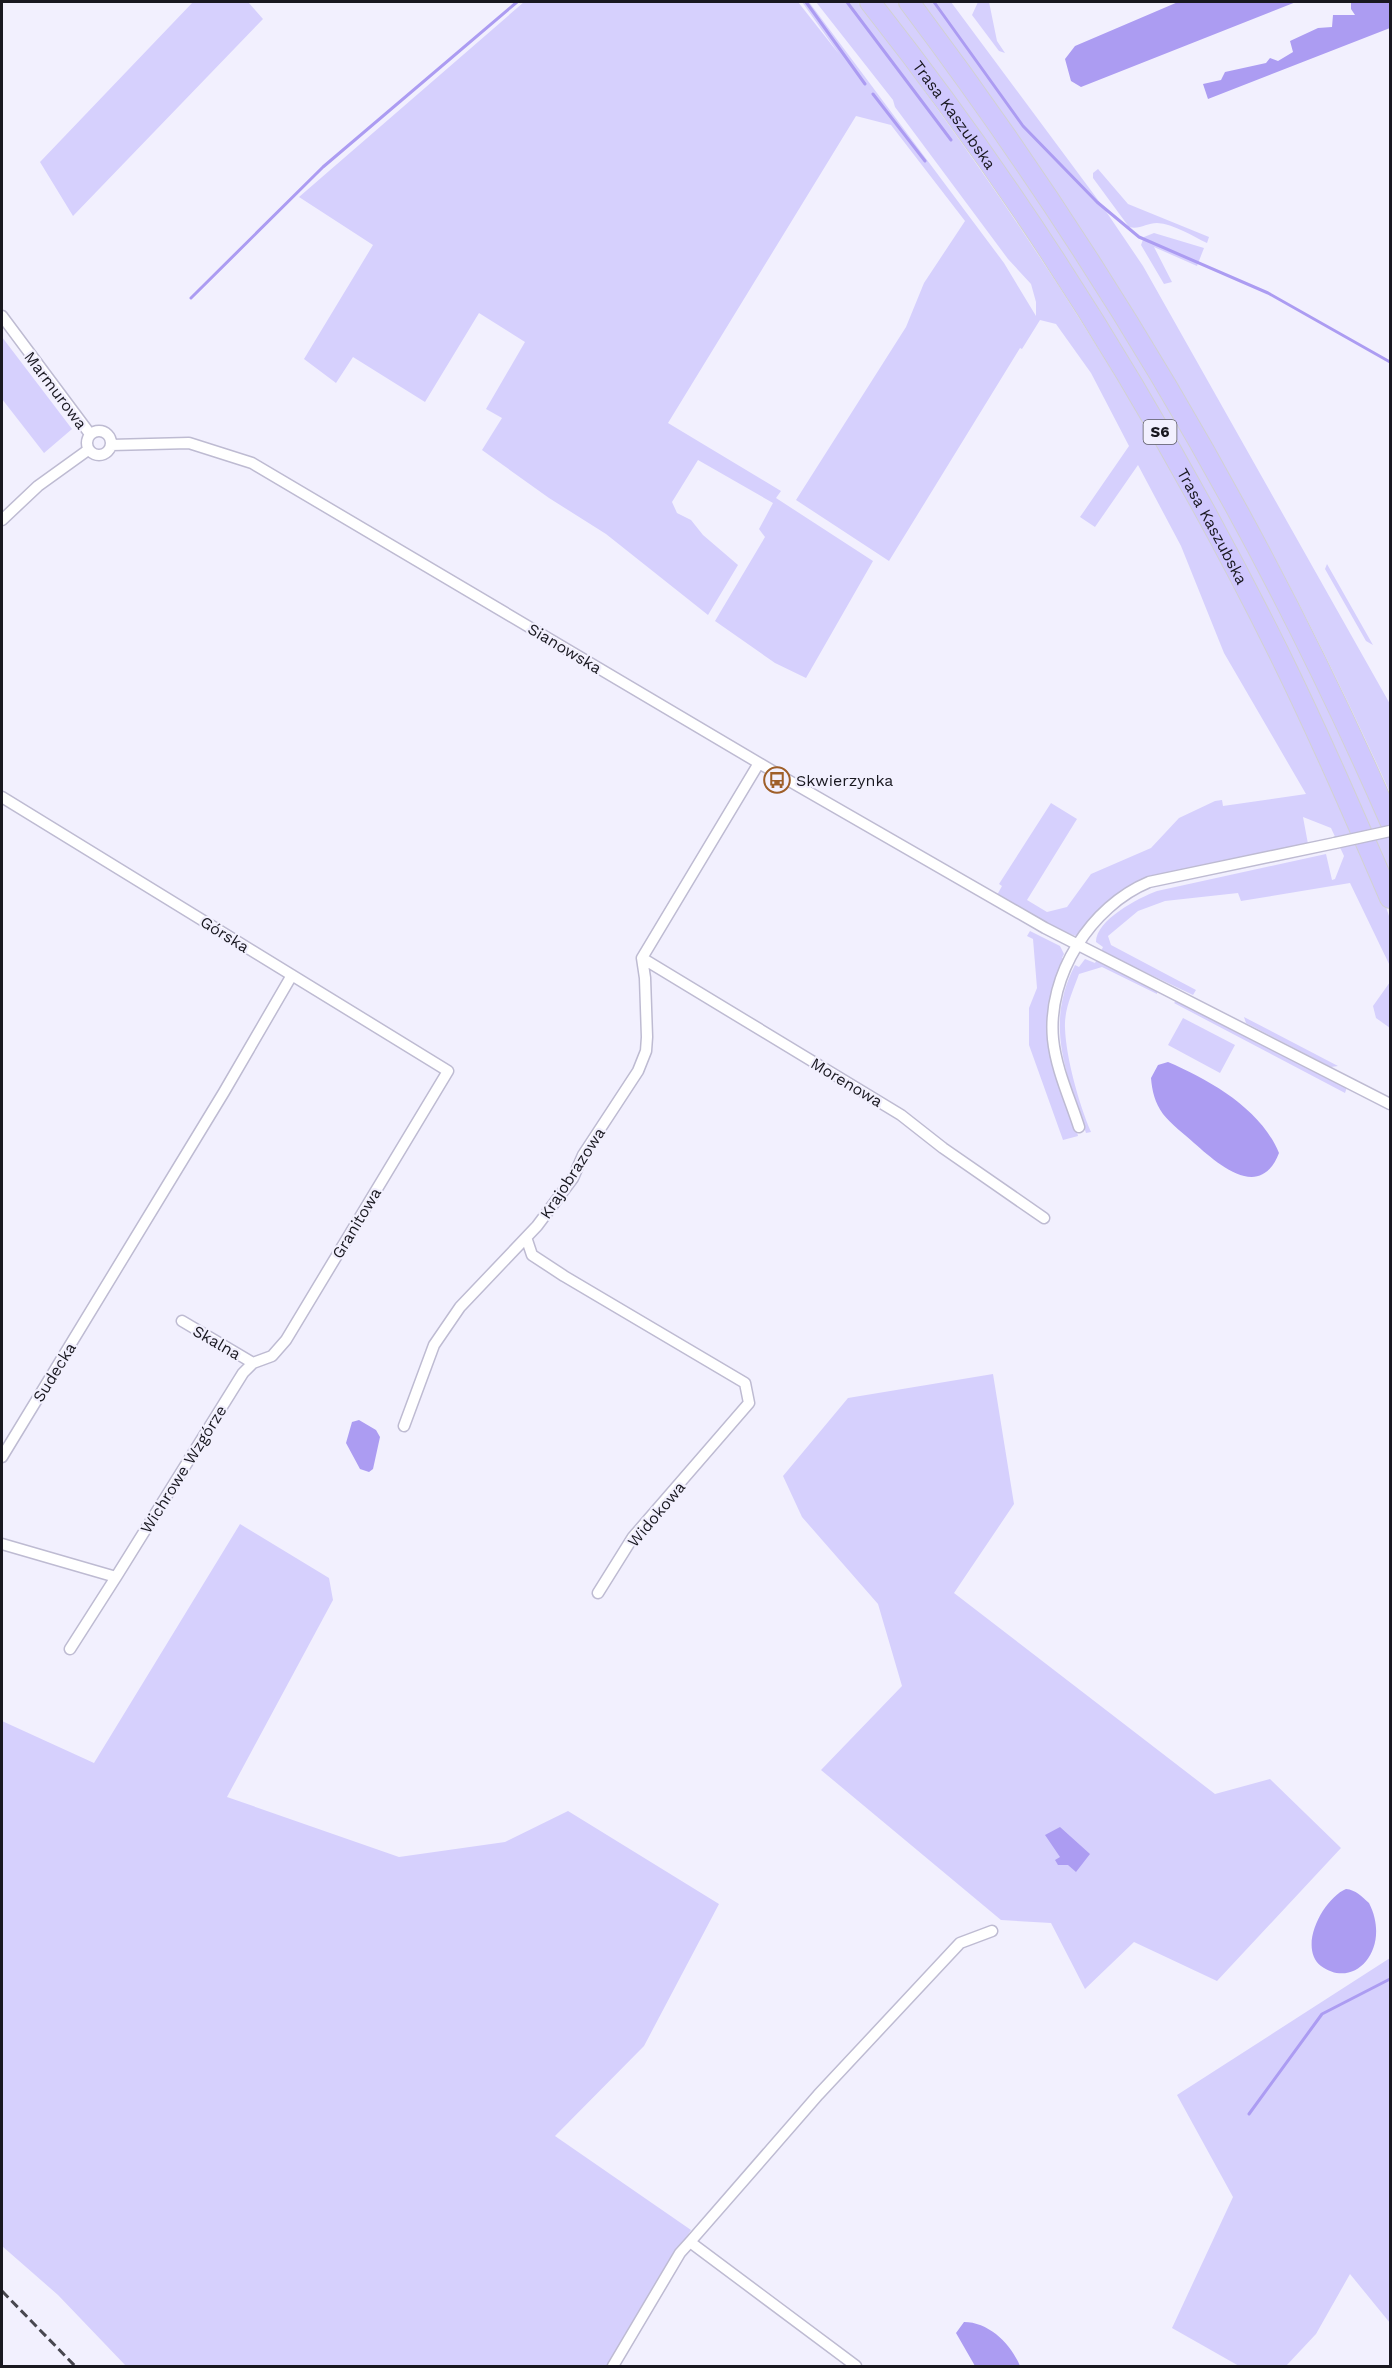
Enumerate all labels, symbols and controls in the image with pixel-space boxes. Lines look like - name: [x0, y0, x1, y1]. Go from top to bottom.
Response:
- street label: Trasa Kaszubska: [909, 57, 1000, 173]
- street label: Marmurowa: [20, 348, 91, 433]
- road number: S6: [1144, 420, 1176, 444]
- street label: Trasa Kaszubska: [1173, 465, 1251, 588]
- street label: Sianowska: [525, 619, 605, 678]
- bus stop icon: Skwierzynka: [762, 765, 792, 795]
- place label: Skwierzynka: [796, 771, 893, 790]
- street label: Górska: [197, 912, 253, 957]
- street label: Morenowa: [807, 1054, 886, 1111]
- street label: Krajobrazowa: [536, 1124, 609, 1223]
- street label: Granitowa: [328, 1184, 385, 1262]
- street label: Skalna: [189, 1321, 244, 1364]
- street label: Sudecka: [29, 1339, 80, 1405]
- street label: Wichrowe Wzgórze: [136, 1402, 231, 1537]
- street label: Widokowa: [624, 1478, 689, 1551]

